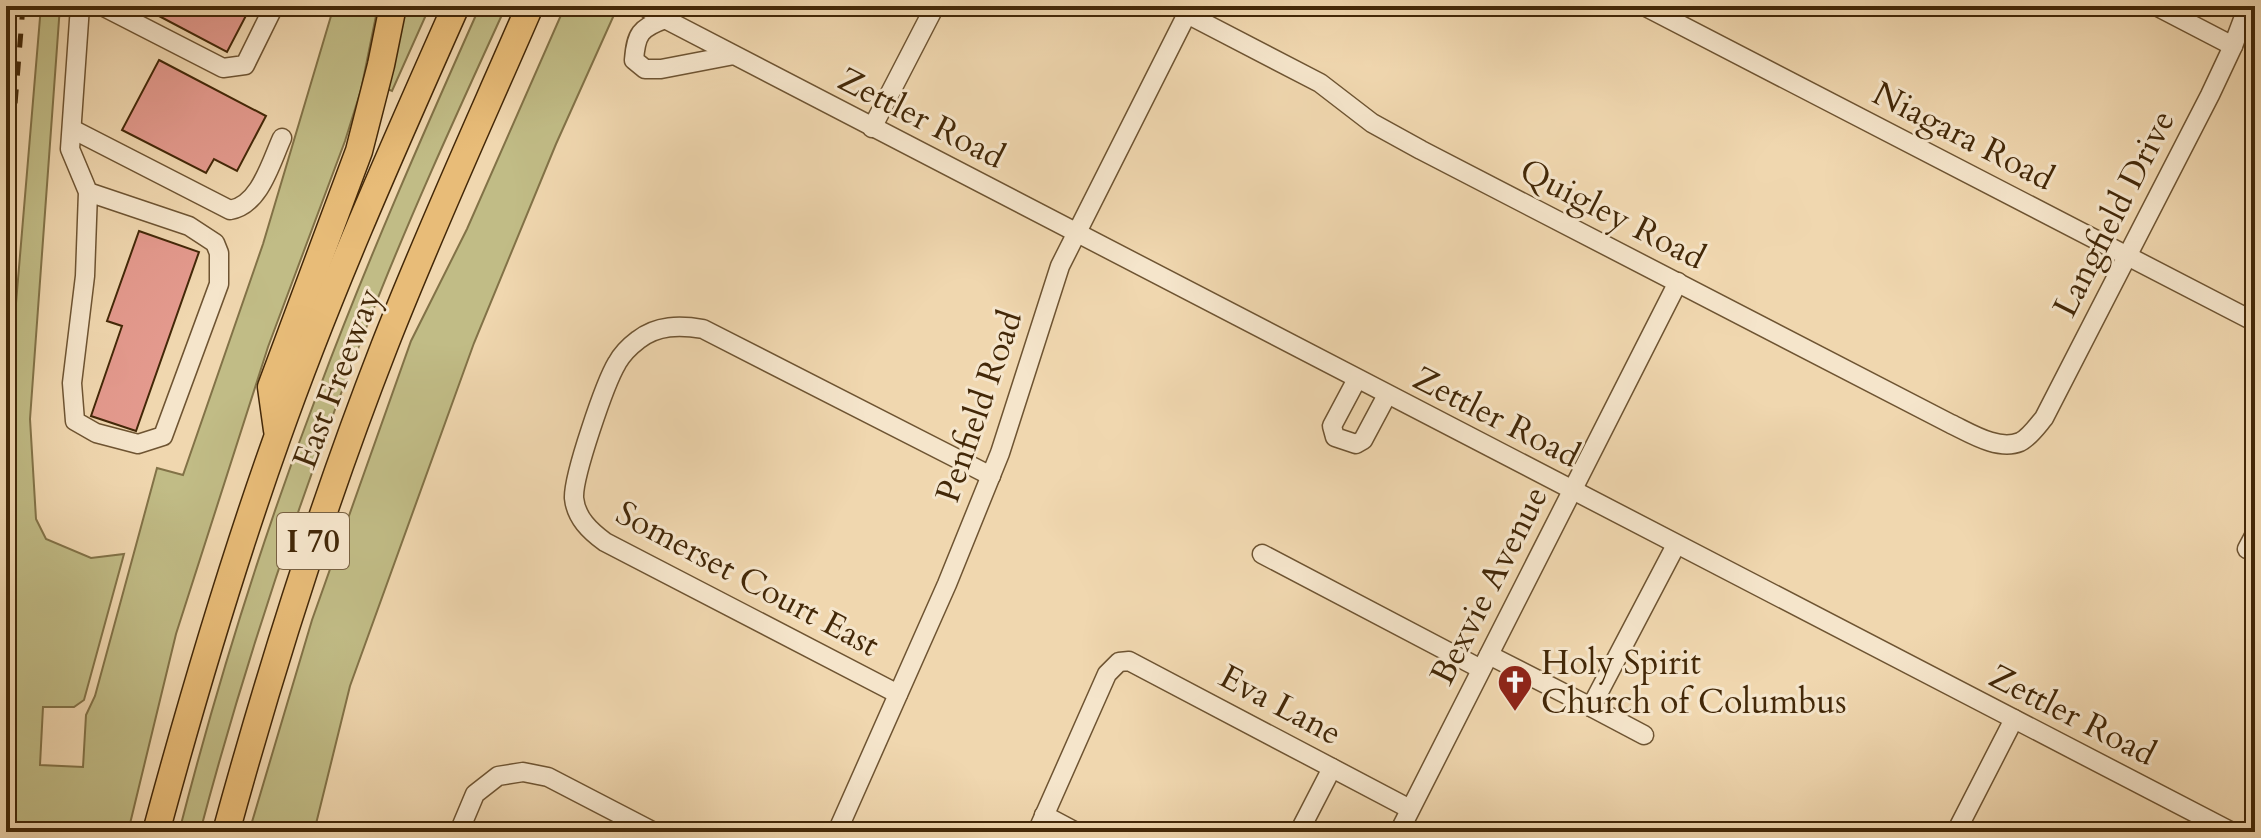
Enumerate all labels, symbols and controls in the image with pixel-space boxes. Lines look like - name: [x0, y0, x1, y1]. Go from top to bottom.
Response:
- street label: Zettler Road: [830, 56, 1013, 180]
- street label: Niagara Road: [1865, 70, 2062, 201]
- street label: Langfield Drive: [2042, 102, 2186, 325]
- street label: Quigley Road: [1512, 147, 1713, 280]
- street label: East Freeway: [282, 282, 392, 475]
- street label: Penfield Road: [925, 304, 1033, 508]
- street label: Zettler Road: [1405, 355, 1588, 479]
- street label: Bexvie Avenue: [1419, 478, 1559, 693]
- street label: Somerset Court East: [608, 490, 887, 668]
- road number: I 70: [277, 513, 349, 569]
- place label: Holy Spirit Church of Columbus: [1541, 640, 1847, 725]
- street label: Zettler Road: [1981, 653, 2164, 777]
- street label: Eva Lane: [1211, 654, 1350, 756]
- church icon: Holy Spirit Church of Columbus: [1496, 663, 1534, 713]

